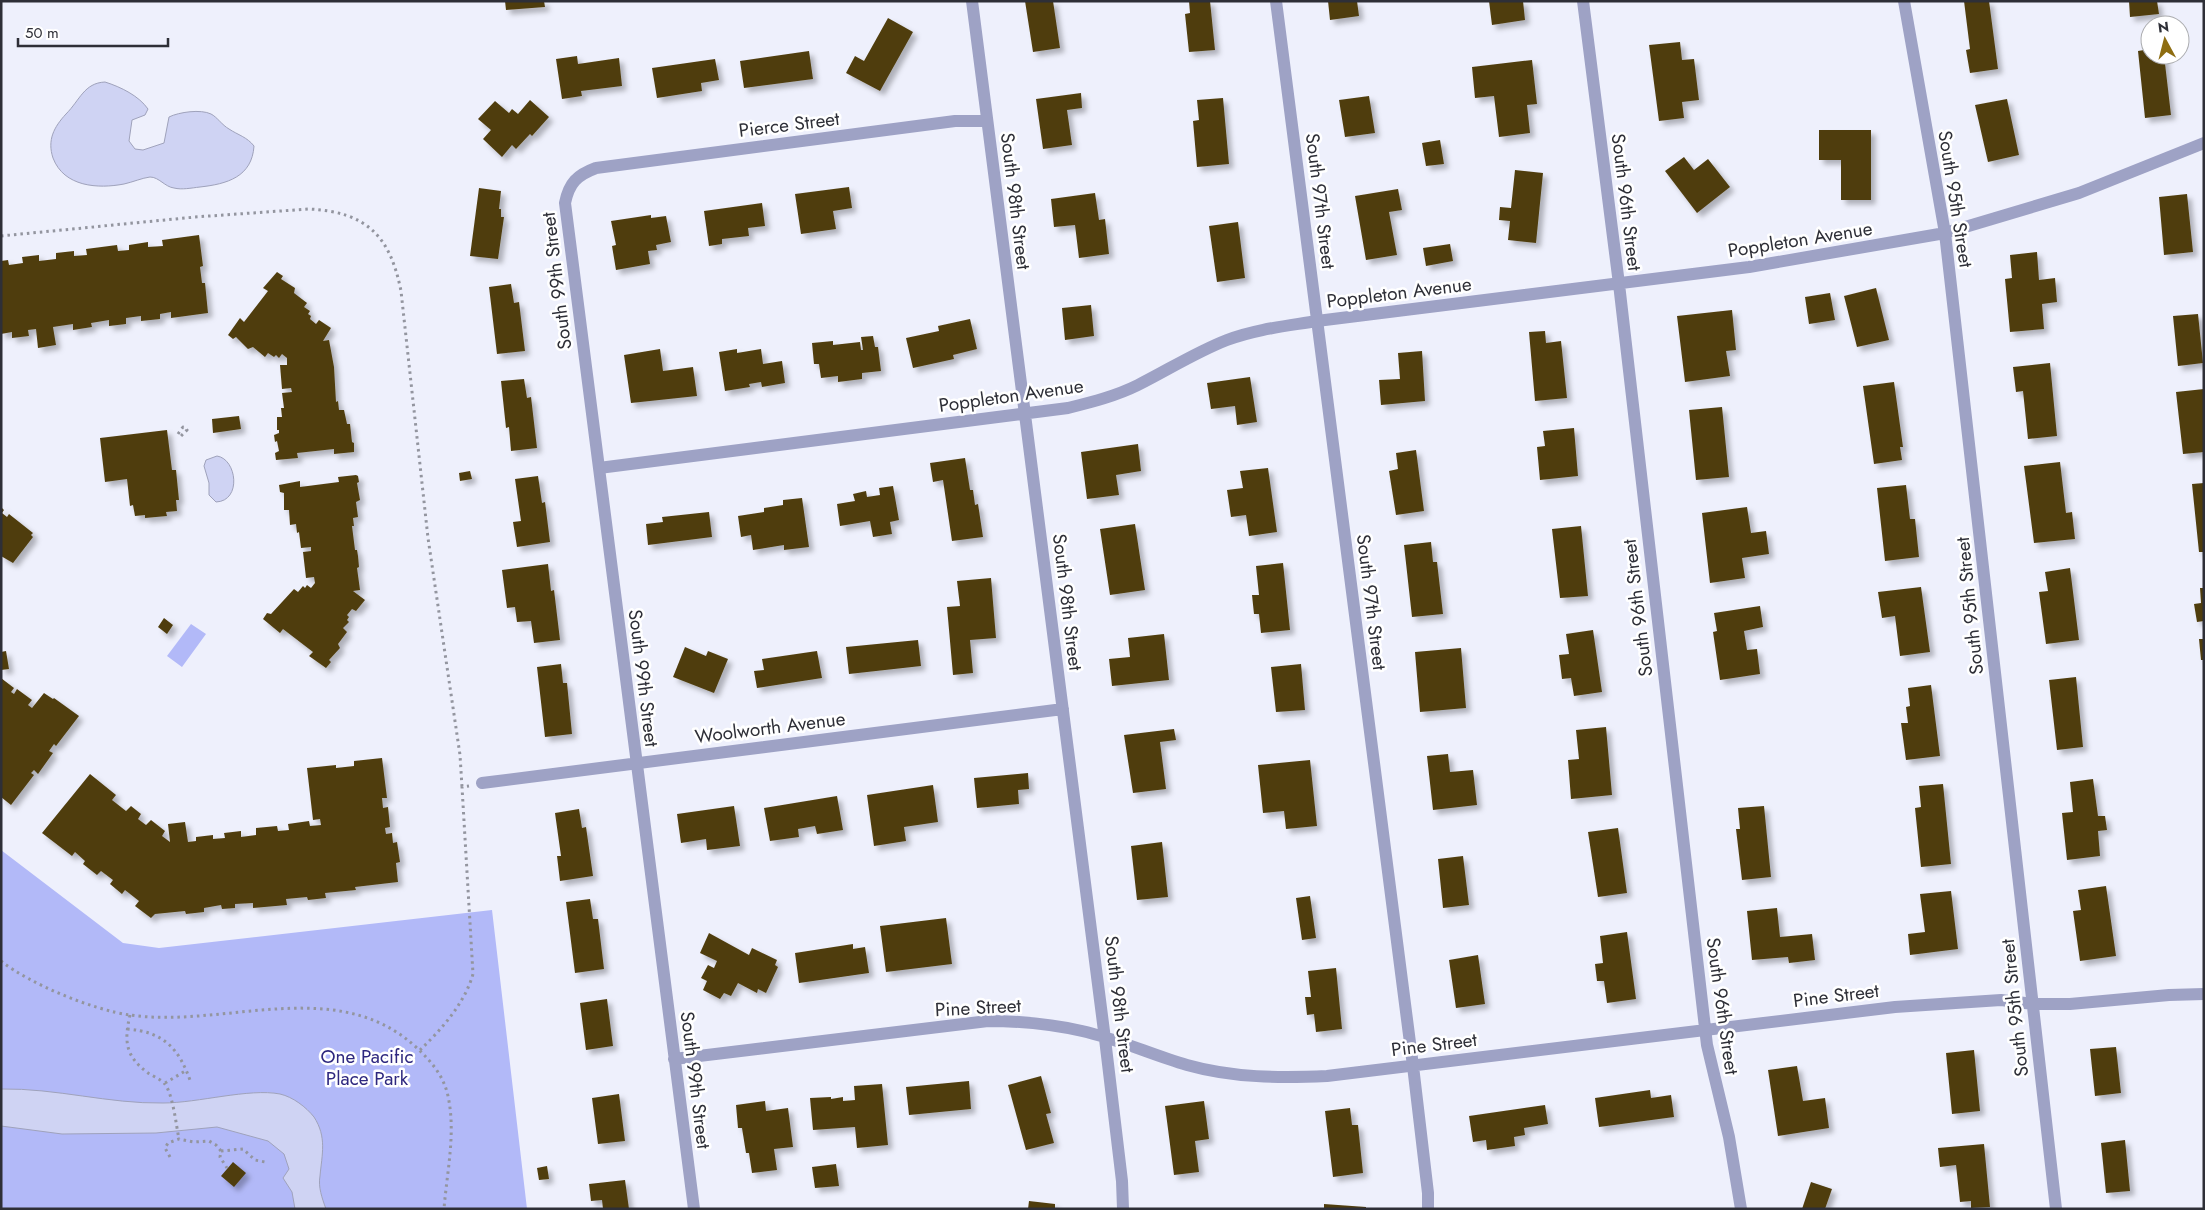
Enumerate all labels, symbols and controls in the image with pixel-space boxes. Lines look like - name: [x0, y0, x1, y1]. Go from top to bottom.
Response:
- scale bar: [18, 15, 168, 47]
- north arrow: [2140, 15, 2190, 65]
- text: N: [2157, 16, 2170, 38]
- text: 50 m: [25, 22, 59, 44]
- street label: Pierce Street: [737, 105, 841, 144]
- street label: South 95th Street: [1931, 129, 1980, 270]
- street label: South 98th Street: [994, 131, 1037, 272]
- street label: South 97th Street: [1299, 131, 1342, 271]
- street label: South 96th Street: [1605, 132, 1648, 273]
- street label: South 99th Street: [535, 210, 578, 351]
- street label: Poppleton Avenue: [1726, 215, 1874, 264]
- street label: Poppleton Avenue: [1325, 270, 1473, 315]
- street label: Poppleton Avenue: [937, 372, 1085, 419]
- street label: South 98th Street: [1046, 532, 1089, 673]
- street label: South 97th Street: [1350, 532, 1393, 672]
- street label: South 95th Street: [1949, 535, 1990, 676]
- street label: South 96th Street: [1616, 537, 1659, 678]
- street label: South 99th Street: [622, 608, 665, 749]
- street label: Woolworth Avenue: [693, 705, 847, 750]
- street label: South 98th Street: [1098, 934, 1141, 1075]
- street label: South 96th Street: [1700, 936, 1746, 1077]
- street label: South 95th Street: [1994, 937, 2035, 1078]
- street label: Pine Street: [1792, 977, 1881, 1014]
- street label: Pine Street: [934, 992, 1022, 1023]
- street label: South 99th Street: [674, 1010, 717, 1151]
- street label: Pine Street: [1390, 1026, 1479, 1063]
- park label: One Pacific Place Park: [321, 1043, 413, 1092]

